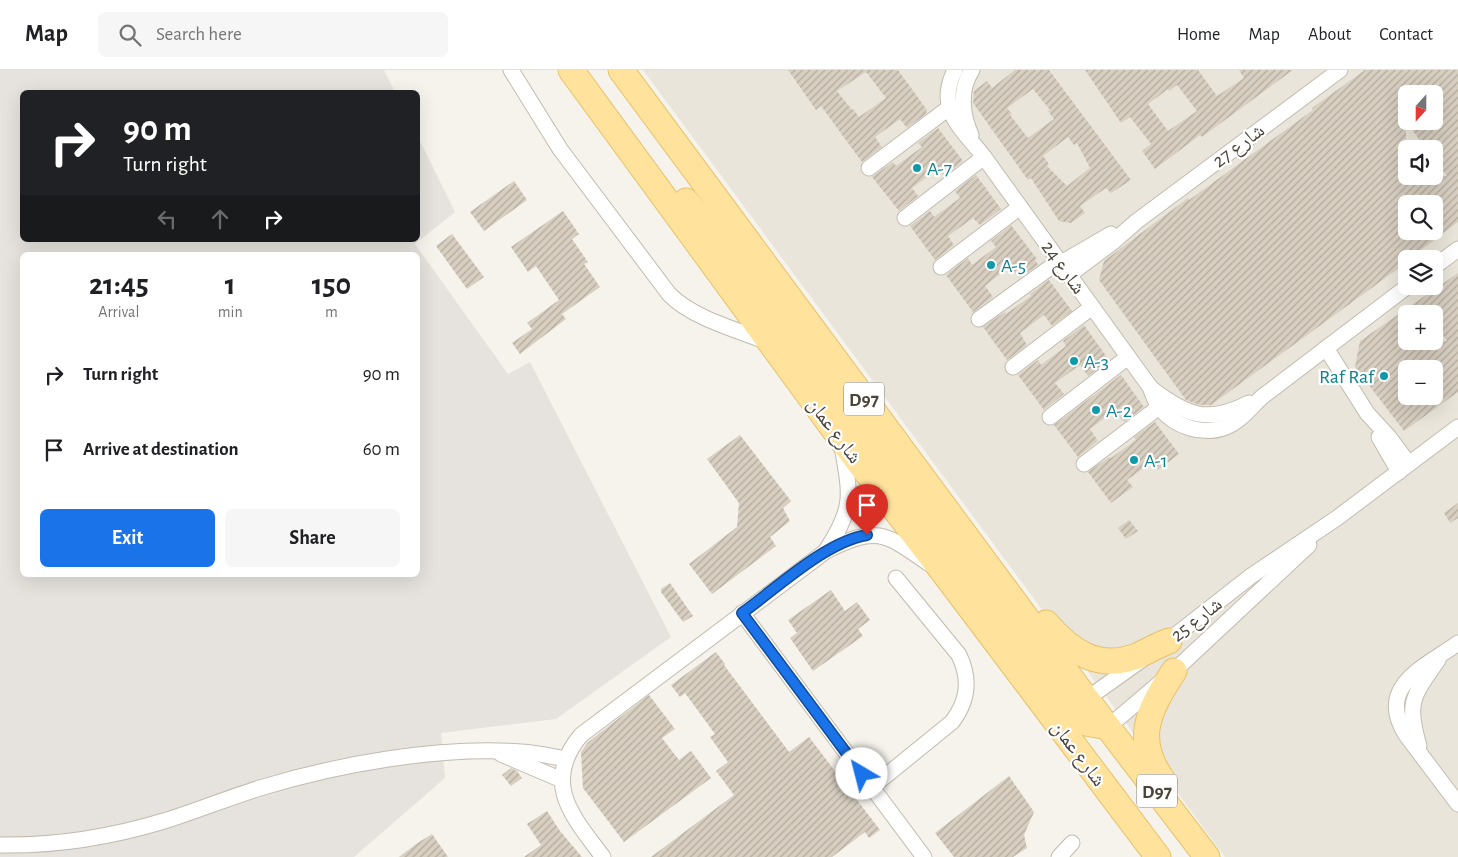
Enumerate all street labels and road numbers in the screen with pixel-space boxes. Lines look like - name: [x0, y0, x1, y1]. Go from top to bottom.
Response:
- street label: شارع 27: [1209, 120, 1269, 173]
- street label: شارع 24: [1036, 237, 1089, 299]
- road number: D97: [844, 382, 884, 416]
- street label: شارع عمان: [802, 394, 865, 468]
- street label: شارع 25: [1167, 594, 1227, 647]
- street label: شارع عمان: [1046, 717, 1109, 791]
- road number: D97: [1137, 774, 1177, 808]

